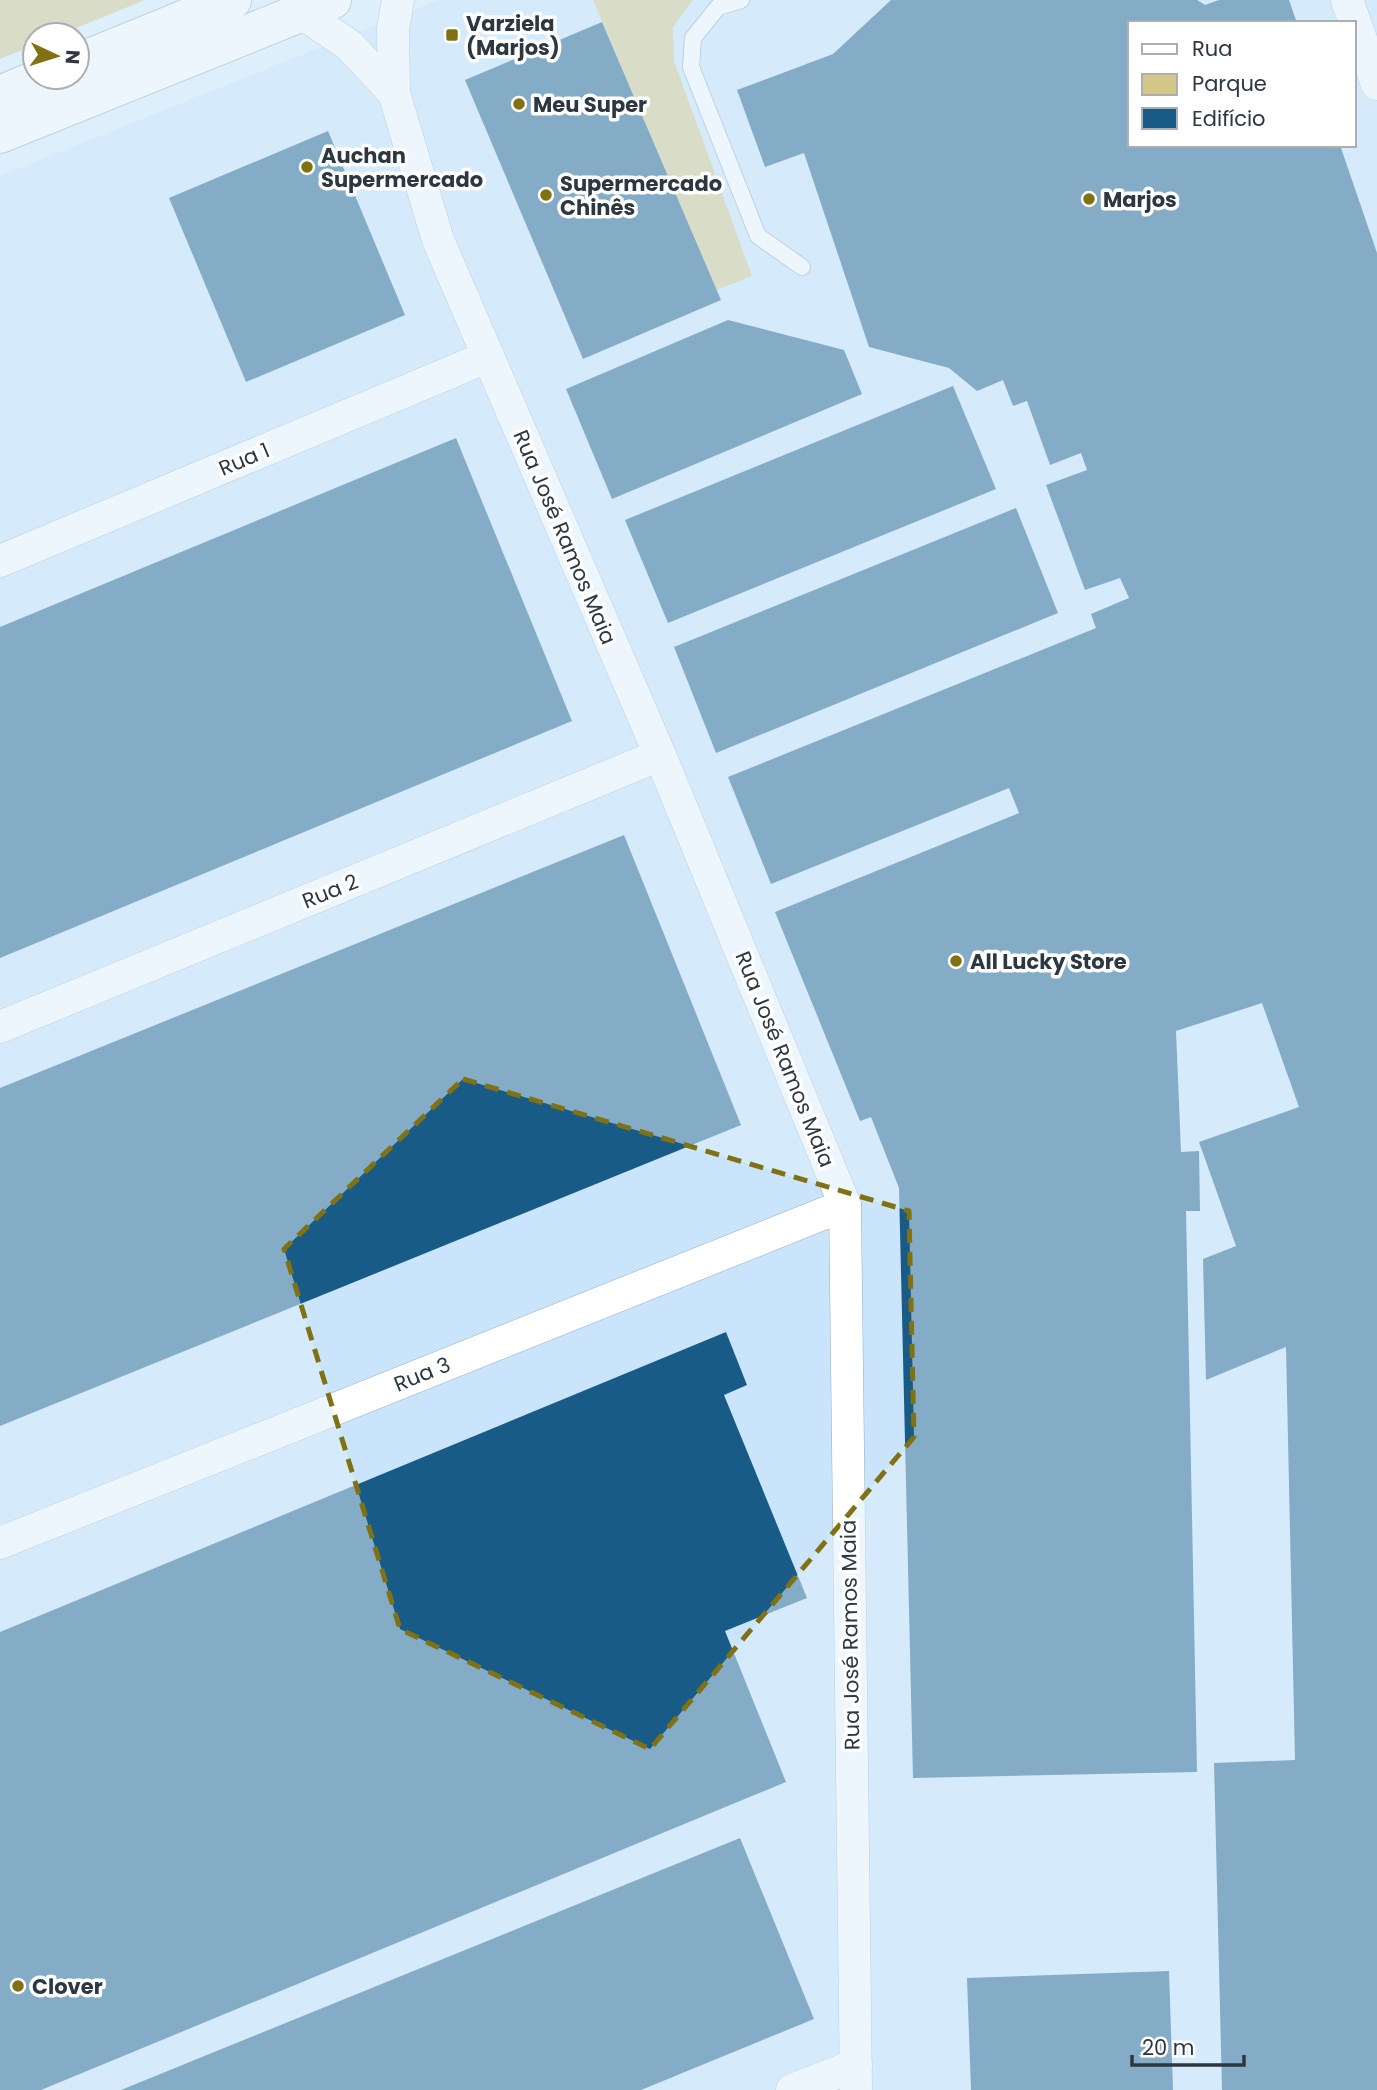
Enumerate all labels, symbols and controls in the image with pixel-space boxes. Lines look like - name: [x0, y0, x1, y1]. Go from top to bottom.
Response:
- place label: Varziela (Marjos): [466, 9, 560, 62]
- north arrow: [21, 21, 91, 91]
- legend: [1128, 21, 1356, 147]
- marker: Varziela (Marjos): [444, 27, 460, 43]
- text: Rua: [1192, 34, 1232, 63]
- text: N: [58, 49, 86, 65]
- text: Parque: [1192, 69, 1267, 98]
- place label: Meu Super: [533, 90, 647, 119]
- marker: Meu Super: [511, 96, 527, 112]
- text: Edifício: [1192, 104, 1266, 133]
- place label: Auchan Supermercado: [321, 141, 483, 194]
- marker: Auchan Supermercado: [299, 159, 315, 175]
- place label: Supermercado Chinês: [560, 169, 722, 222]
- place label: Marjos: [1103, 185, 1177, 214]
- marker: Supermercado Chinês: [538, 187, 554, 203]
- marker: Marjos: [1081, 191, 1097, 207]
- street label: Rua José Ramos Maia: [507, 425, 623, 649]
- street label: Rua 1: [214, 435, 274, 483]
- street label: Rua 2: [298, 867, 362, 915]
- street label: Rua José Ramos Maia: [728, 947, 842, 1171]
- place label: All Lucky Store: [970, 947, 1127, 976]
- marker: All Lucky Store: [948, 953, 964, 969]
- street label: Rua 3: [389, 1350, 455, 1398]
- street label: Rua José Ramos Maia: [833, 1520, 867, 1750]
- place label: Clover: [32, 1972, 103, 2001]
- marker: Clover: [10, 1978, 26, 1994]
- scale bar: [1132, 2024, 1244, 2068]
- text: 20 m: [1142, 2033, 1195, 2062]

